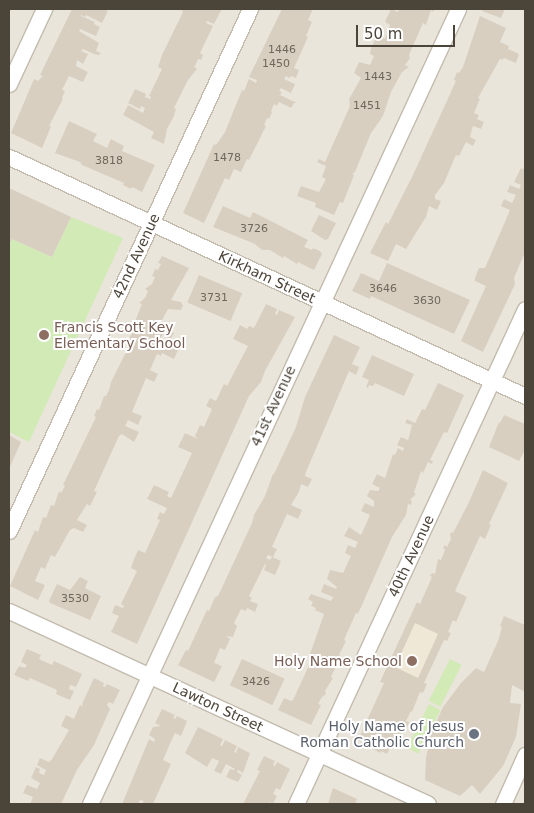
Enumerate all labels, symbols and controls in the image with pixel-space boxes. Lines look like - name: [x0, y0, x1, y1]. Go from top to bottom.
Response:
- scale bar: [359, 15, 458, 47]
- text: 50 m: [364, 25, 402, 43]
- house number: 1446: [268, 43, 296, 57]
- house number: 1450: [262, 57, 290, 71]
- house number: 1443: [364, 70, 392, 84]
- house number: 1451: [353, 99, 381, 113]
- house number: 1478: [213, 151, 241, 165]
- house number: 3818: [95, 154, 123, 168]
- street label: 42nd Avenue: [109, 211, 163, 301]
- house number: 3726: [240, 222, 268, 236]
- street label: Kirkham Street: [216, 247, 318, 307]
- house number: 3646: [369, 282, 397, 296]
- house number: 3731: [200, 291, 228, 305]
- house number: 3630: [413, 294, 441, 308]
- place label: Francis Scott Key Elementary School: [54, 319, 186, 352]
- marker: Francis Scott Key Elementary School: [38, 329, 50, 341]
- street label: 41st Avenue: [247, 363, 299, 449]
- street label: 40th Avenue: [385, 512, 437, 600]
- house number: 3530: [61, 592, 89, 606]
- place label: Holy Name School: [274, 653, 402, 669]
- marker: Holy Name School: [406, 655, 418, 667]
- house number: 3426: [242, 675, 270, 689]
- street label: Lawton Street: [170, 679, 266, 735]
- place label: Holy Name of Jesus Roman Catholic Church: [300, 718, 464, 750]
- marker: Holy Name of Jesus Roman Catholic Church: [468, 728, 480, 740]

